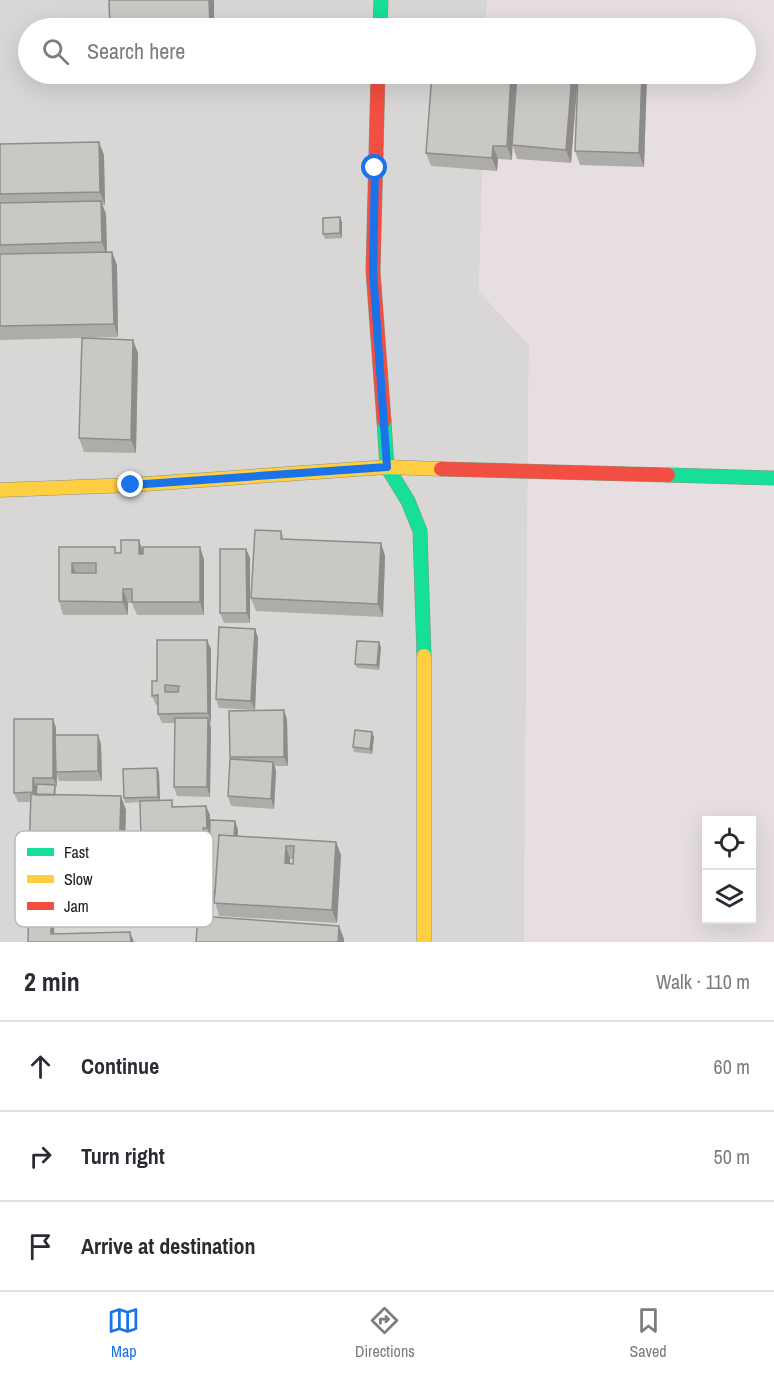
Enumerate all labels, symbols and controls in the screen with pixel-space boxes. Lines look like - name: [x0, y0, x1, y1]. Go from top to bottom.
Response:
- search box: [18, 18, 756, 84]
- icon: search: [39, 35, 72, 68]
- text: Search here: [87, 36, 185, 66]
- route start: [361, 154, 387, 180]
- route end: [117, 471, 143, 497]
- map controls: [702, 816, 756, 924]
- button: locate: [702, 816, 756, 870]
- legend: [15, 831, 213, 927]
- text: Fast: [64, 841, 89, 863]
- text: Slow: [64, 868, 93, 890]
- button: layers: [702, 870, 756, 924]
- text: Jam: [64, 895, 89, 917]
- text: 2 min: [24, 964, 80, 999]
- text: Walk · 110 m: [656, 968, 750, 995]
- icon: ahead: [24, 1050, 57, 1083]
- text: Continue: [81, 1051, 159, 1081]
- text: 60 m: [714, 1053, 750, 1080]
- icon: right: [24, 1140, 57, 1173]
- text: Turn right: [81, 1141, 165, 1171]
- text: 50 m: [714, 1143, 750, 1170]
- icon: arrive: [24, 1230, 57, 1263]
- text: Arrive at destination: [81, 1231, 255, 1261]
- tab: Map: [107, 1304, 140, 1362]
- tab: Directions: [355, 1304, 415, 1362]
- tab: Saved: [629, 1304, 667, 1362]

